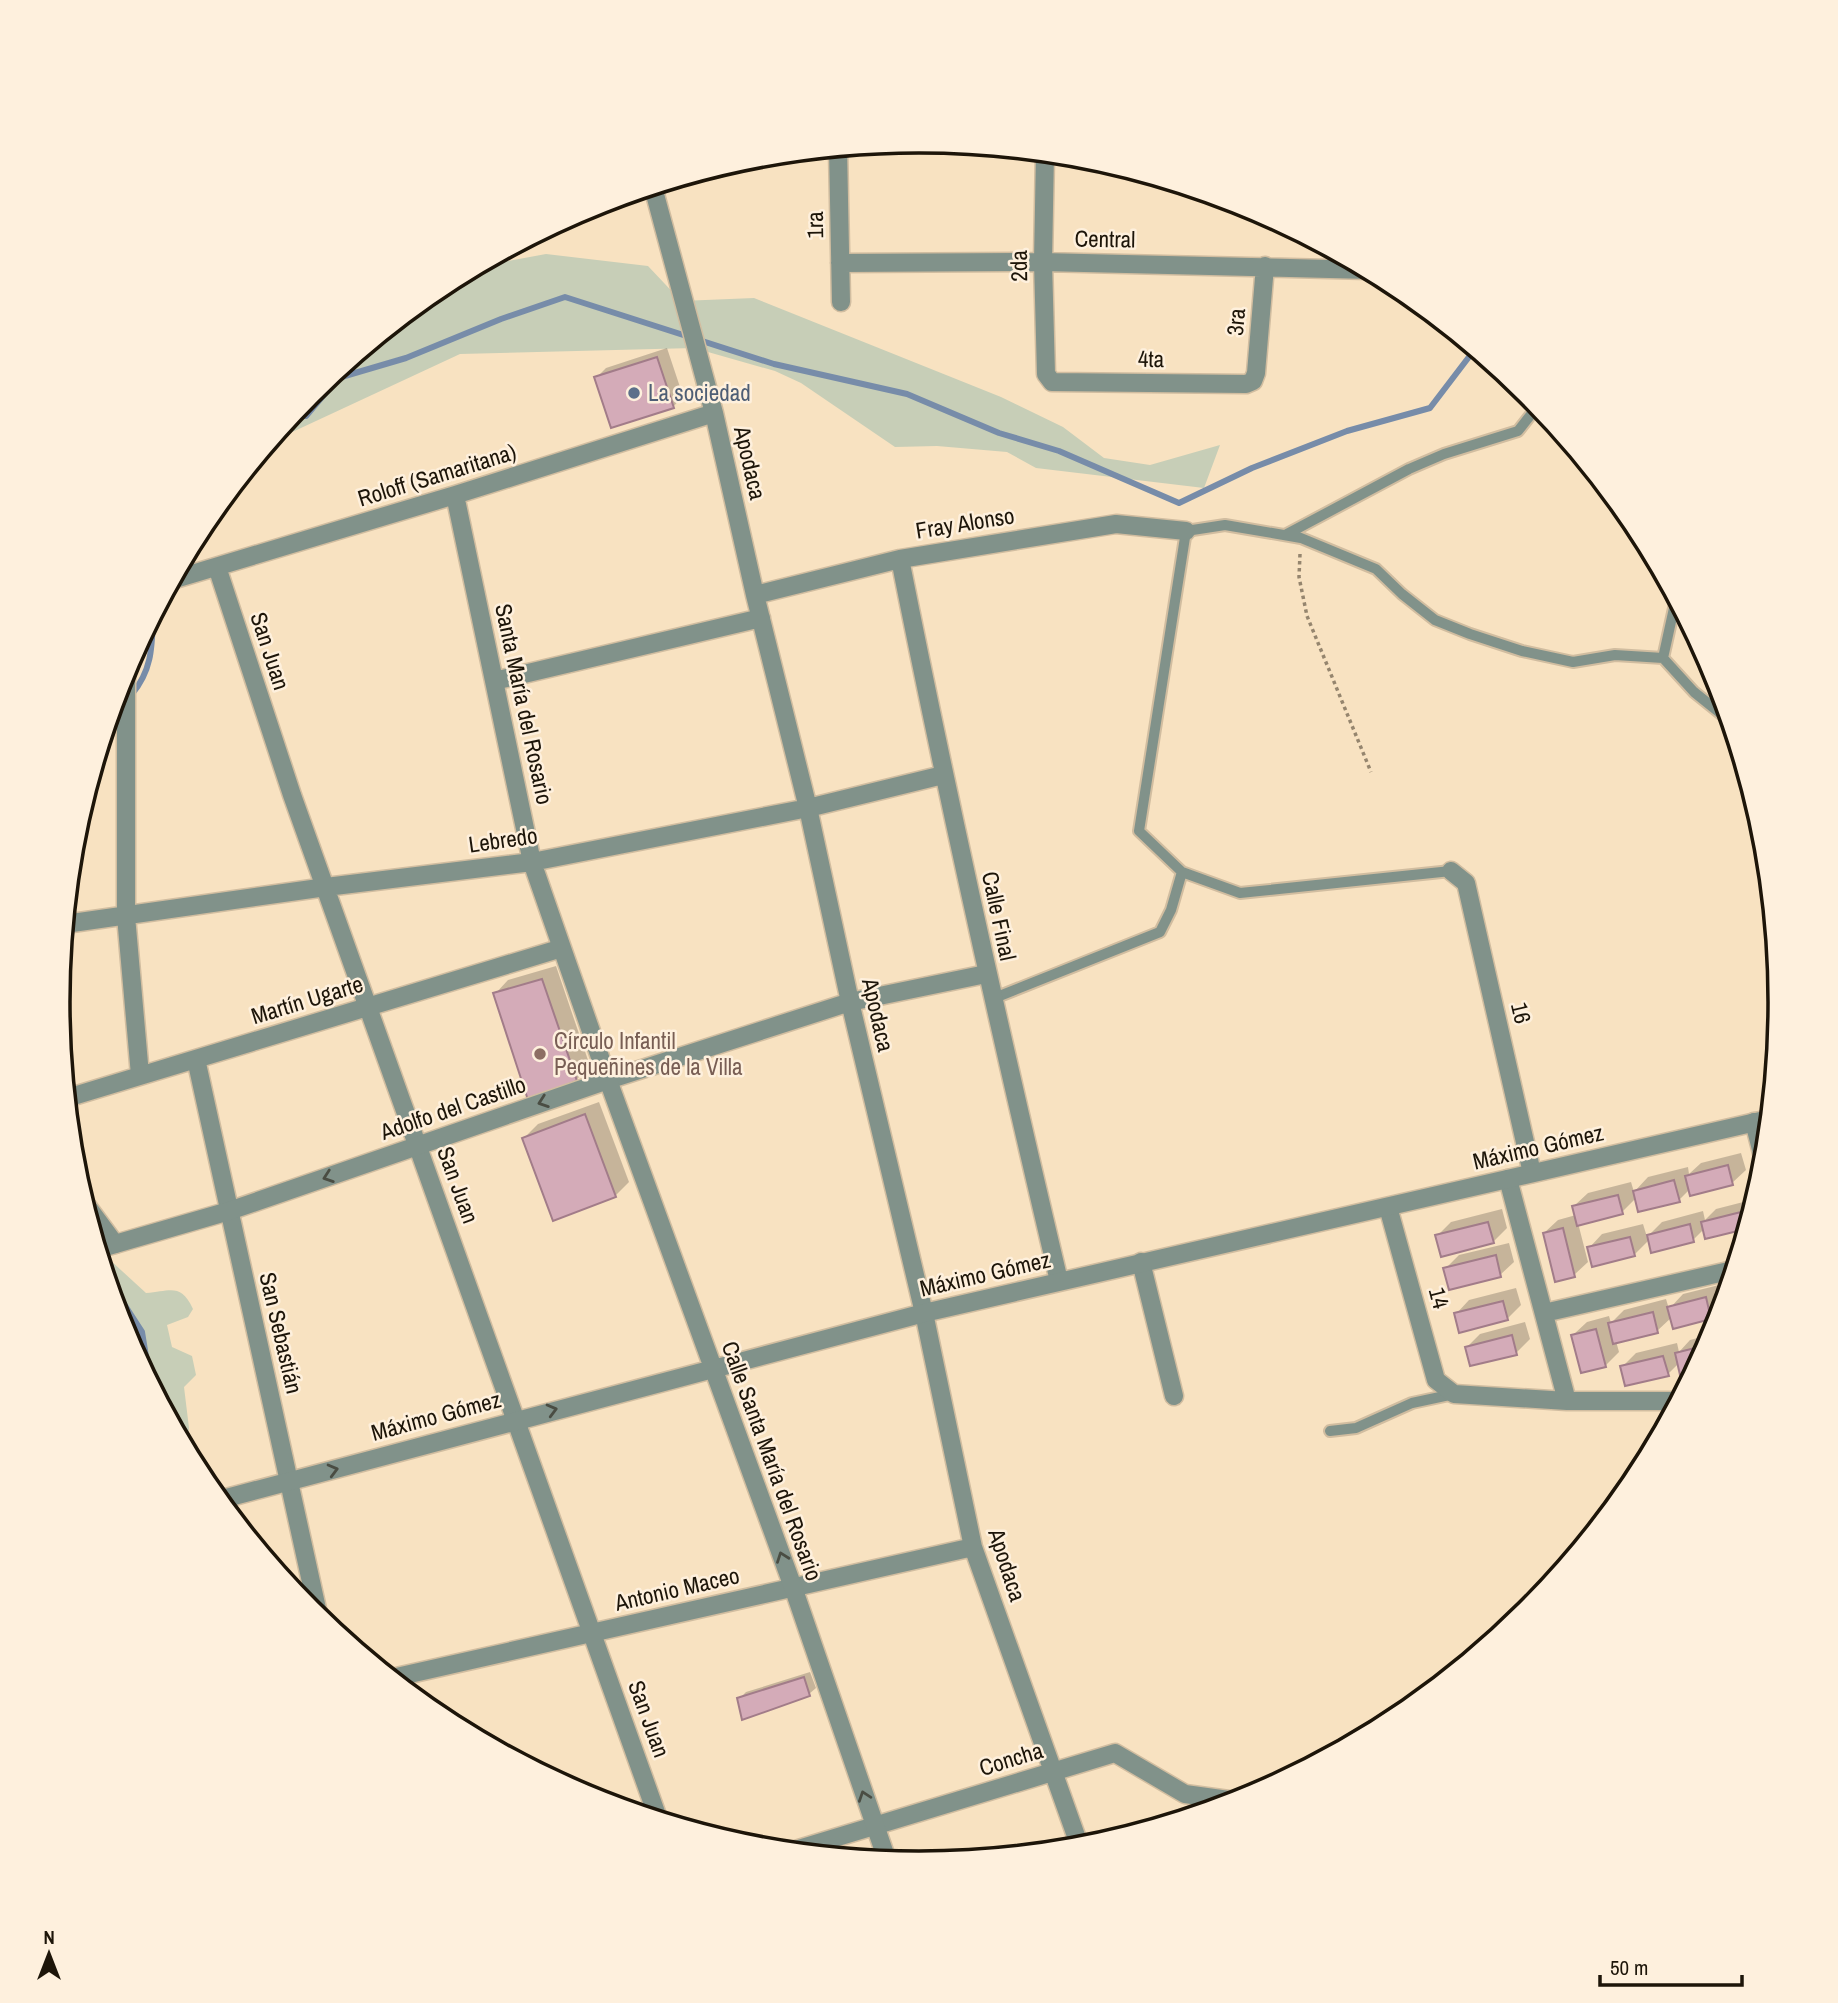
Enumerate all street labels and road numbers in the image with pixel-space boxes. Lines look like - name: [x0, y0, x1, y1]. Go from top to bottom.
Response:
- street label: 1ra: [799, 211, 830, 239]
- street label: Central: [1074, 222, 1136, 255]
- street label: 2da: [1003, 249, 1034, 282]
- street label: 3ra: [1219, 307, 1252, 337]
- street label: 4ta: [1138, 343, 1165, 374]
- street label: Apodaca: [727, 422, 774, 503]
- street label: Roloff (Samaritana): [354, 436, 520, 513]
- street label: Fray Alonso: [913, 499, 1017, 546]
- street label: Santa María del Rosario: [488, 601, 561, 807]
- street label: San Juan: [243, 608, 298, 694]
- street label: Lebredo: [467, 819, 539, 860]
- street label: Calle Final: [975, 869, 1024, 963]
- street label: Martín Ugarte: [247, 968, 367, 1031]
- street label: Apodaca: [855, 974, 902, 1055]
- street label: 16: [1504, 999, 1539, 1027]
- street label: Adolfo del Castillo: [375, 1068, 530, 1147]
- street label: Máximo Gómez: [1470, 1116, 1606, 1177]
- street label: San Juan: [430, 1142, 487, 1228]
- street label: Máximo Gómez: [917, 1243, 1053, 1304]
- street label: San Sebastián: [252, 1269, 311, 1397]
- street label: 14: [1422, 1284, 1457, 1313]
- street label: Calle Santa María del Rosario: [715, 1337, 830, 1585]
- street label: Máximo Gómez: [368, 1383, 504, 1448]
- street label: Apodaca: [981, 1524, 1034, 1606]
- street label: Antonio Maceo: [611, 1559, 742, 1618]
- street label: San Juan: [621, 1676, 678, 1762]
- street label: Concha: [975, 1734, 1047, 1783]

